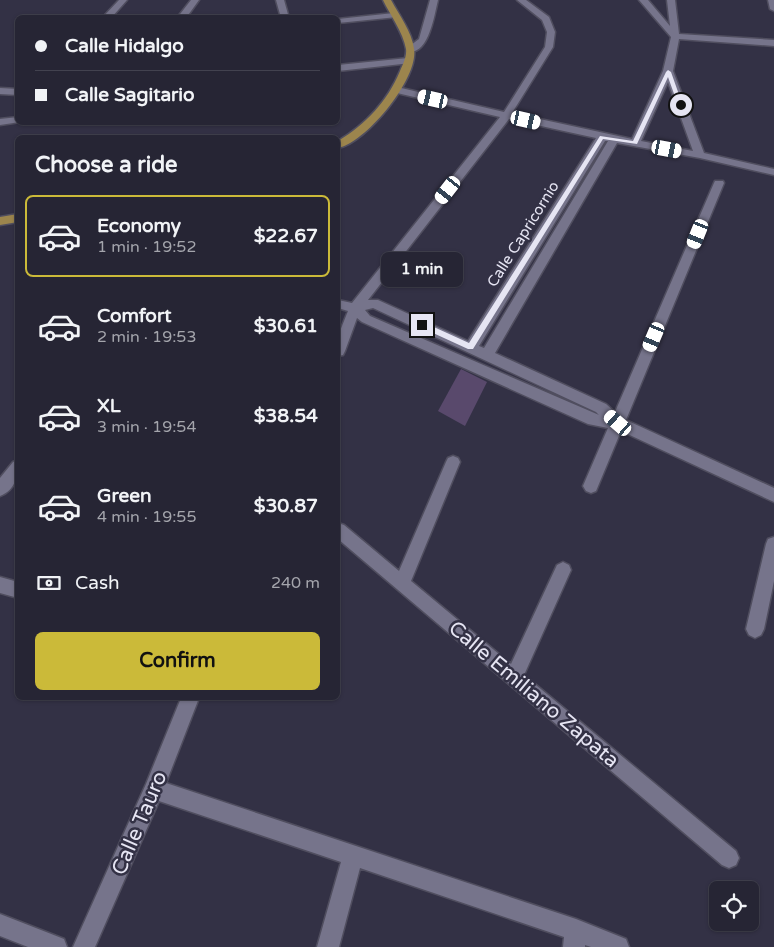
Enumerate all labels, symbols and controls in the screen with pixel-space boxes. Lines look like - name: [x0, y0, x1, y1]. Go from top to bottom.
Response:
- text: Calle Hidalgo: [65, 35, 184, 57]
- text: Calle Sagitario: [65, 84, 195, 106]
- car: [416, 88, 449, 110]
- route start: [670, 94, 692, 116]
- car: [509, 109, 542, 131]
- car: [650, 139, 683, 159]
- text: Choose a ride: [35, 152, 178, 178]
- car: [432, 174, 463, 206]
- street label: Calle Capricornio: [483, 178, 563, 290]
- icon: car: [37, 214, 82, 259]
- text: Economy: [97, 215, 181, 237]
- car: [685, 217, 710, 251]
- text: $22.67: [254, 225, 318, 247]
- text: 1 min · 19:52: [97, 237, 196, 257]
- callout: 1 min: [381, 252, 463, 288]
- text: 1 min: [401, 259, 443, 279]
- icon: car: [37, 304, 82, 349]
- text: Comfort: [97, 305, 171, 327]
- route end: [411, 314, 433, 336]
- text: $30.61: [254, 315, 318, 337]
- car: [641, 320, 666, 354]
- text: 2 min · 19:53: [97, 327, 196, 347]
- icon: car: [37, 394, 82, 439]
- text: XL: [97, 395, 121, 417]
- text: $38.54: [254, 405, 318, 427]
- car: [601, 407, 634, 439]
- text: 3 min · 19:54: [97, 417, 196, 437]
- icon: car: [37, 484, 82, 529]
- text: Green: [97, 485, 151, 507]
- text: $30.87: [254, 495, 318, 517]
- text: 4 min · 19:55: [97, 507, 196, 527]
- icon: cash: [35, 569, 63, 597]
- text: Cash: [75, 572, 120, 594]
- text: 240 m: [271, 573, 320, 593]
- street label: Calle Emiliano Zapata: [443, 616, 624, 773]
- button: Confirm: [35, 632, 320, 690]
- street label: Calle Tauro: [106, 768, 173, 879]
- map controls: [709, 881, 759, 931]
- button: locate: [709, 881, 759, 931]

